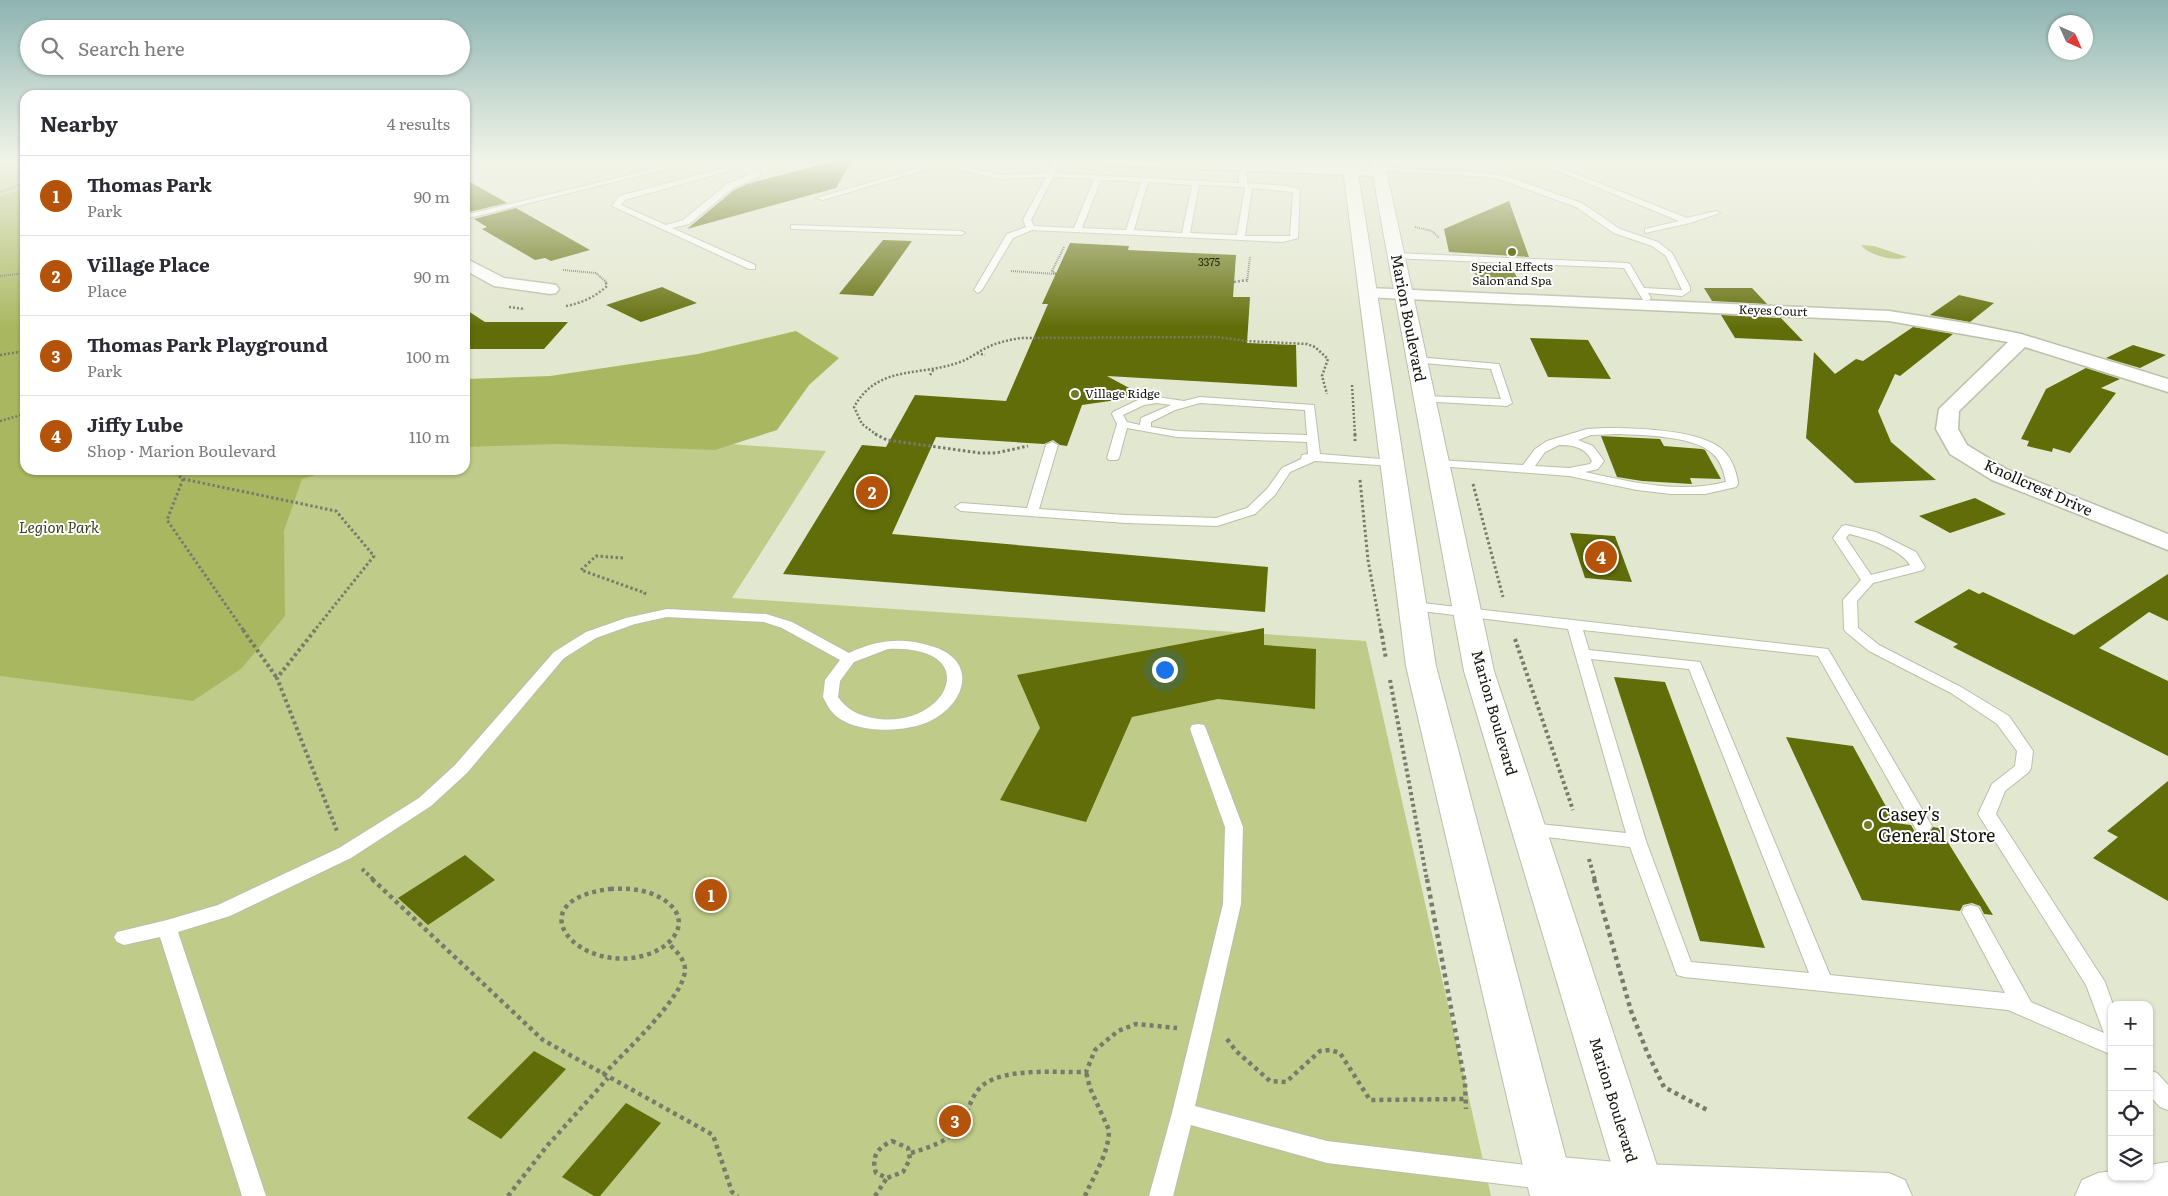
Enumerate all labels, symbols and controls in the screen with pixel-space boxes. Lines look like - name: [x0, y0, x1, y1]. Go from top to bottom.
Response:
- north arrow: [2048, 15, 2093, 60]
- search box: [20, 20, 470, 75]
- icon: search: [38, 34, 66, 62]
- text: Search here: [78, 34, 185, 62]
- text: Nearby: [40, 107, 118, 138]
- text: 4 results: [387, 111, 450, 135]
- text: Thomas Park: [87, 170, 212, 198]
- text: 1: [53, 184, 59, 208]
- text: 90 m: [414, 184, 450, 208]
- text: Park: [87, 198, 122, 222]
- marker: Special Effects Salon and Spa: [1506, 246, 1518, 258]
- text: Village Place: [87, 250, 210, 278]
- street label: Marion Boulevard: [1386, 252, 1433, 384]
- house number: 3375: [1198, 253, 1220, 269]
- place label: Special Effects Salon and Spa: [1471, 257, 1554, 289]
- text: 2: [52, 264, 60, 288]
- text: 90 m: [414, 264, 450, 288]
- text: Place: [87, 278, 127, 302]
- street label: Keyes Court: [1738, 300, 1808, 320]
- text: Thomas Park Playground: [87, 330, 328, 358]
- text: 3: [52, 344, 60, 368]
- text: 100 m: [406, 344, 450, 368]
- text: Park: [87, 358, 122, 382]
- place label: Village Ridge: [1085, 384, 1160, 402]
- marker: Village Ridge: [1069, 388, 1081, 400]
- text: Jiffy Lube: [87, 410, 183, 438]
- text: 4: [51, 424, 61, 448]
- text: 110 m: [409, 424, 450, 448]
- text: Shop · Marion Boulevard: [87, 438, 276, 462]
- street label: Knollcrest Drive: [1981, 452, 2097, 521]
- pin: 2: [856, 473, 888, 511]
- park label: Legion Park: [19, 515, 100, 538]
- pin: 4: [1585, 538, 1617, 576]
- street label: Marion Boulevard: [1467, 647, 1524, 778]
- your location: [1152, 657, 1178, 683]
- place label: Casey's General Store: [1878, 800, 1995, 848]
- marker: Casey's General Store: [1862, 819, 1874, 831]
- pin: 1: [695, 876, 727, 914]
- map controls: [2108, 1001, 2153, 1181]
- button: +: [2108, 1001, 2153, 1046]
- street label: Marion Boulevard: [1584, 1034, 1644, 1165]
- button: −: [2108, 1046, 2153, 1091]
- button: locate: [2108, 1091, 2153, 1136]
- pin: 3: [939, 1102, 971, 1140]
- button: layers: [2108, 1136, 2153, 1181]

